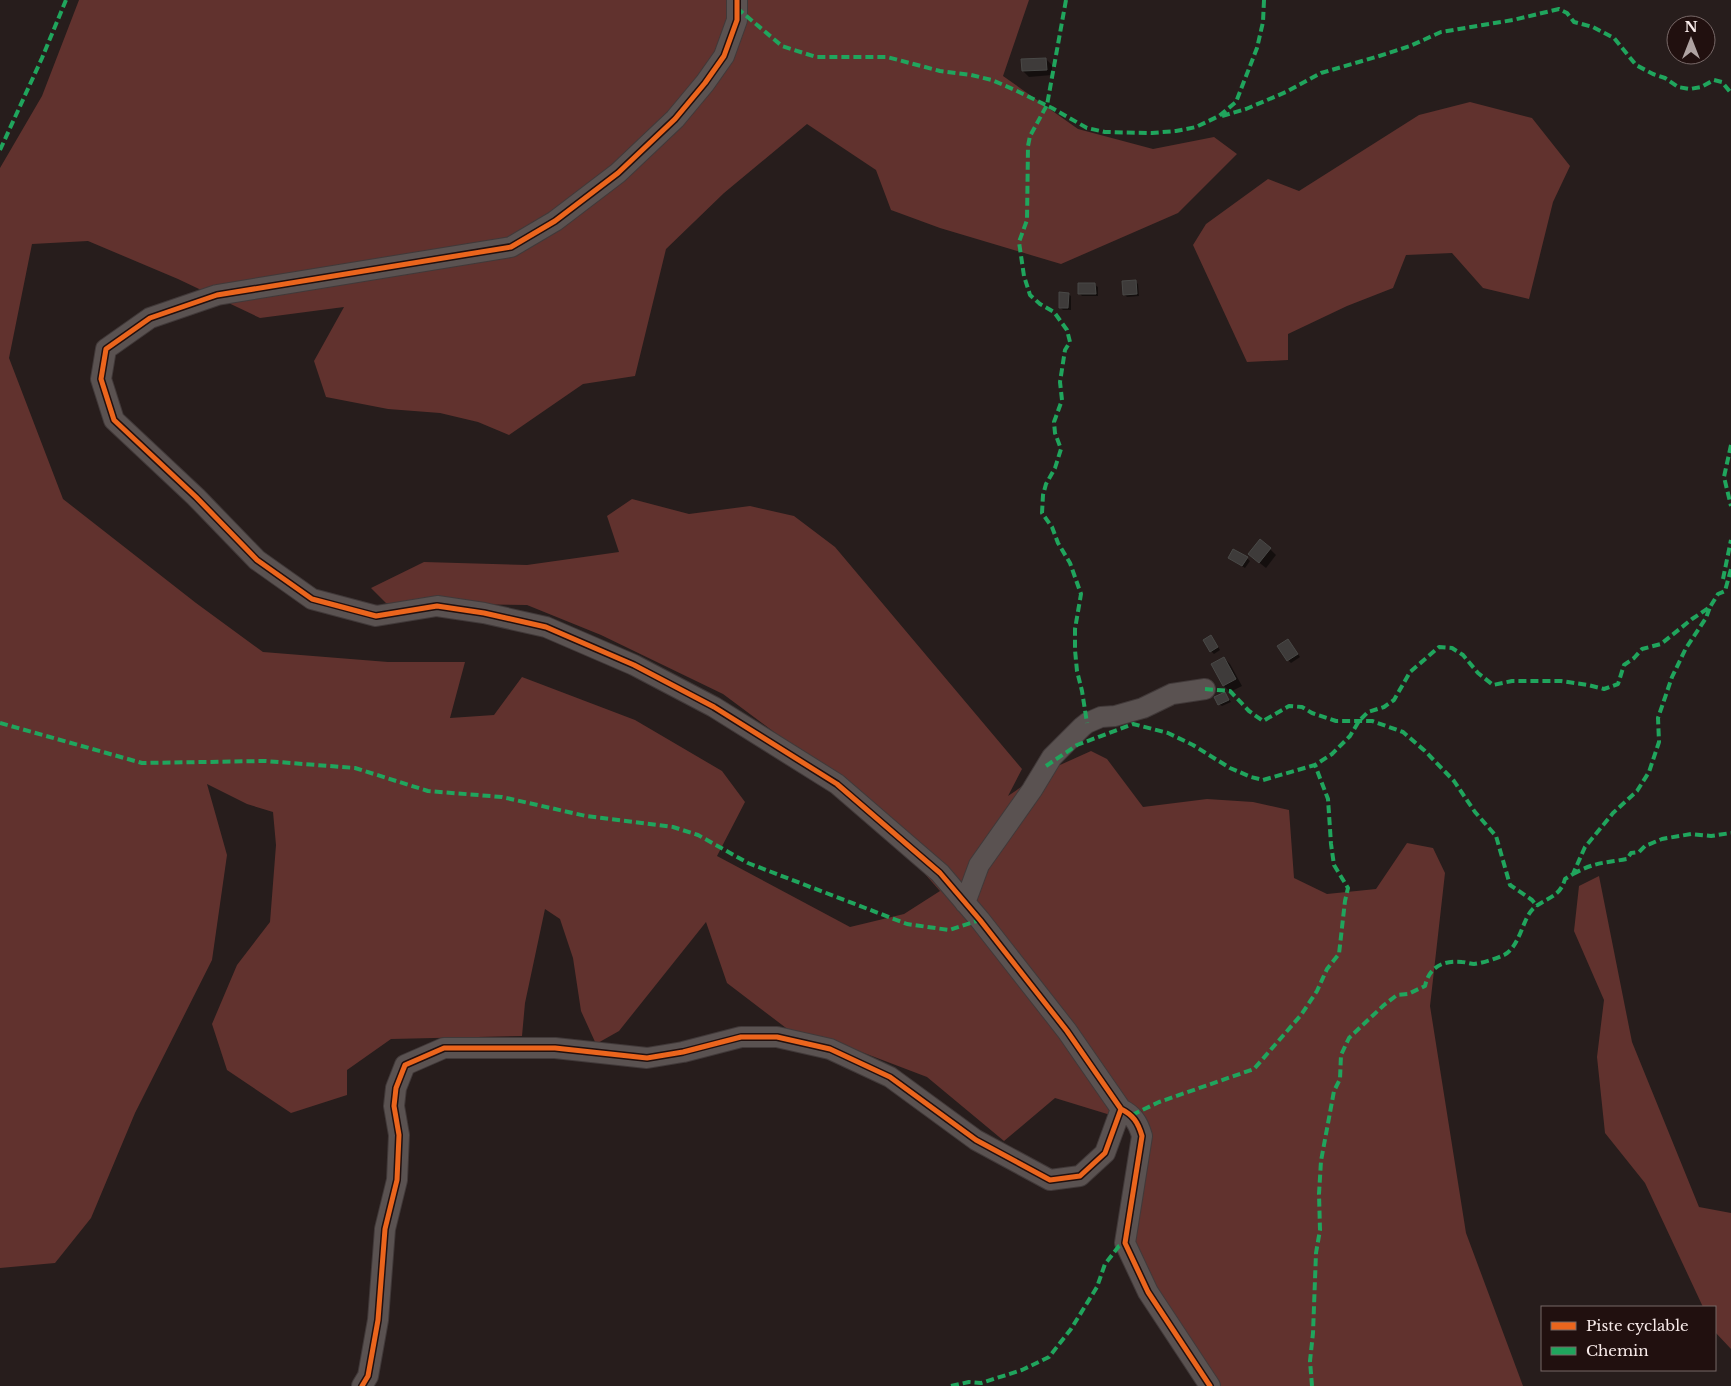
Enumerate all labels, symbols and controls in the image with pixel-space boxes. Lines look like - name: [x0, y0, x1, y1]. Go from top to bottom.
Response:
- north arrow: [1666, 15, 1716, 65]
- text: N: [1684, 18, 1698, 36]
- legend: [1541, 1306, 1716, 1371]
- text: Piste cyclable: [1586, 1316, 1689, 1335]
- text: Chemin: [1586, 1341, 1649, 1360]

